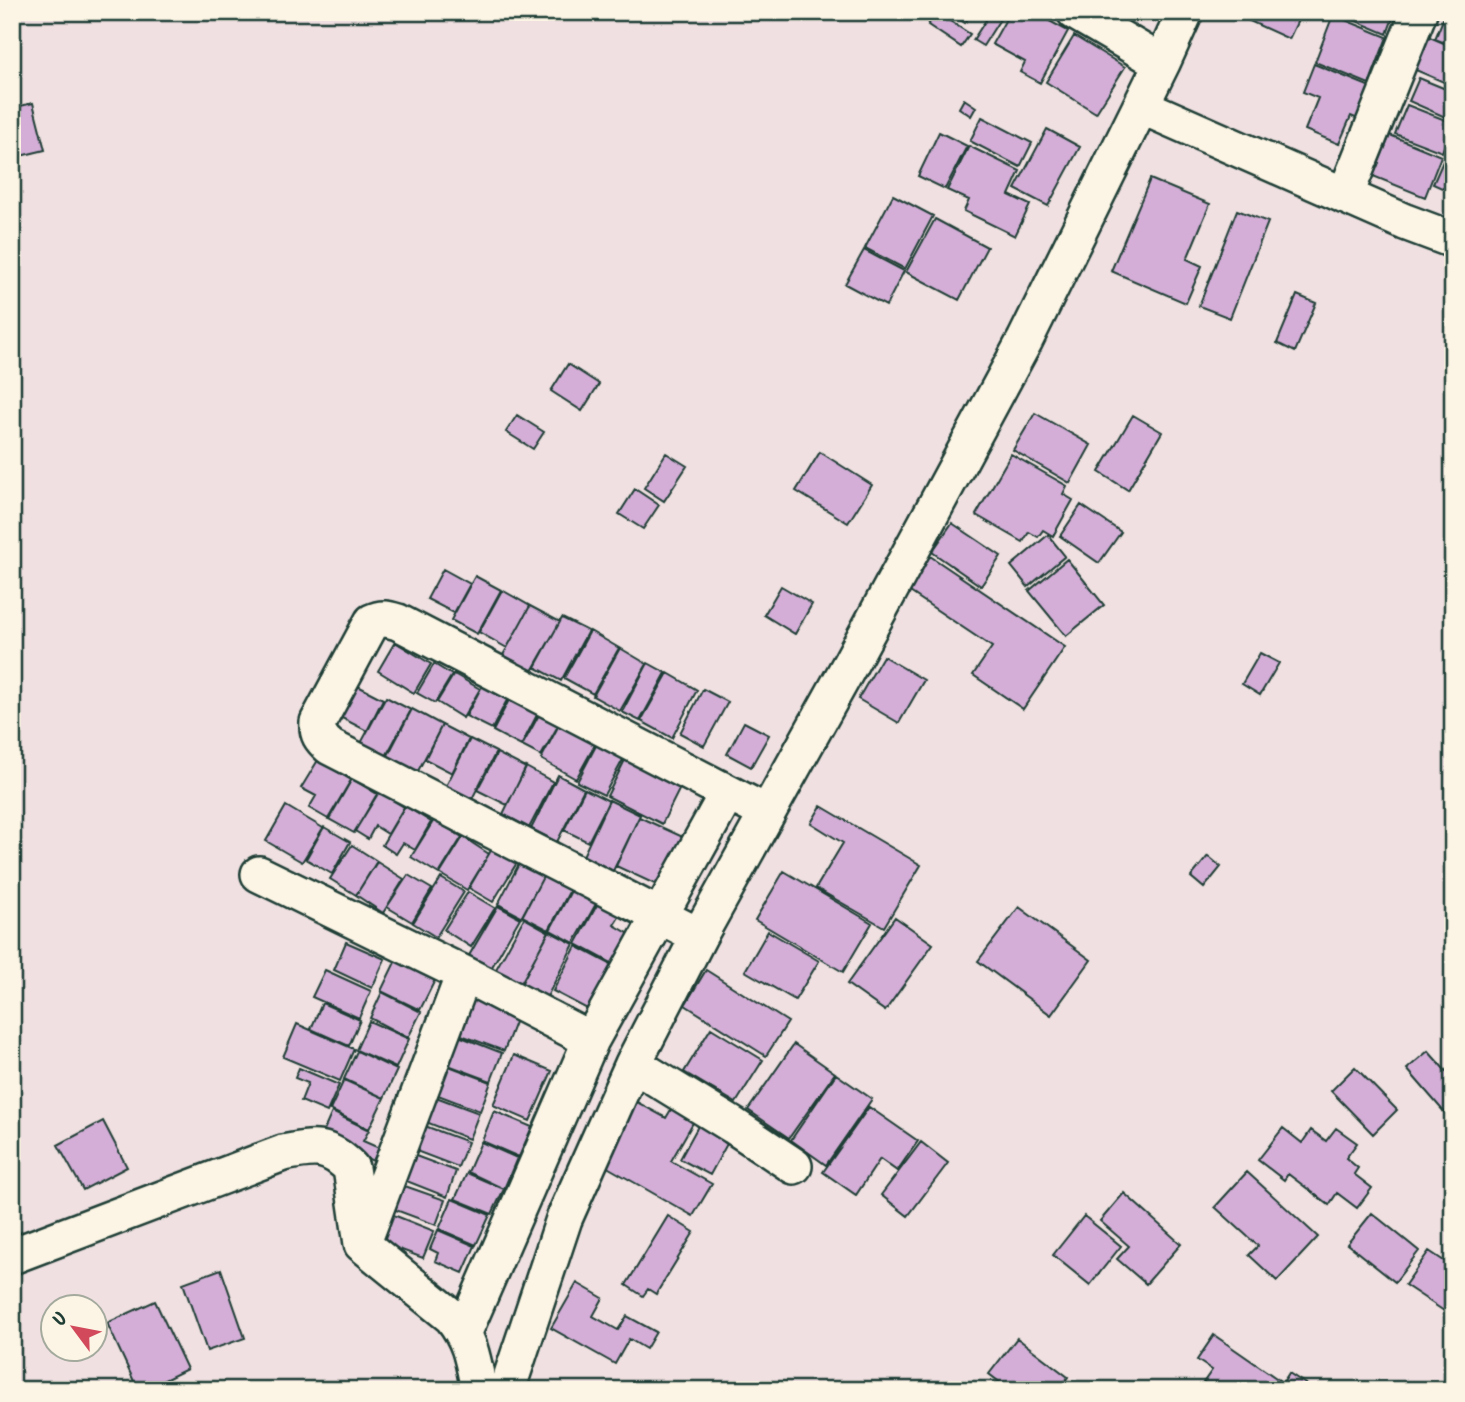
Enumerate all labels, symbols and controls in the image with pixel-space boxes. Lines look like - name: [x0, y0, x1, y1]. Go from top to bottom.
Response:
- north arrow: [38, 1294, 108, 1364]
- text: U: [46, 1307, 77, 1333]

